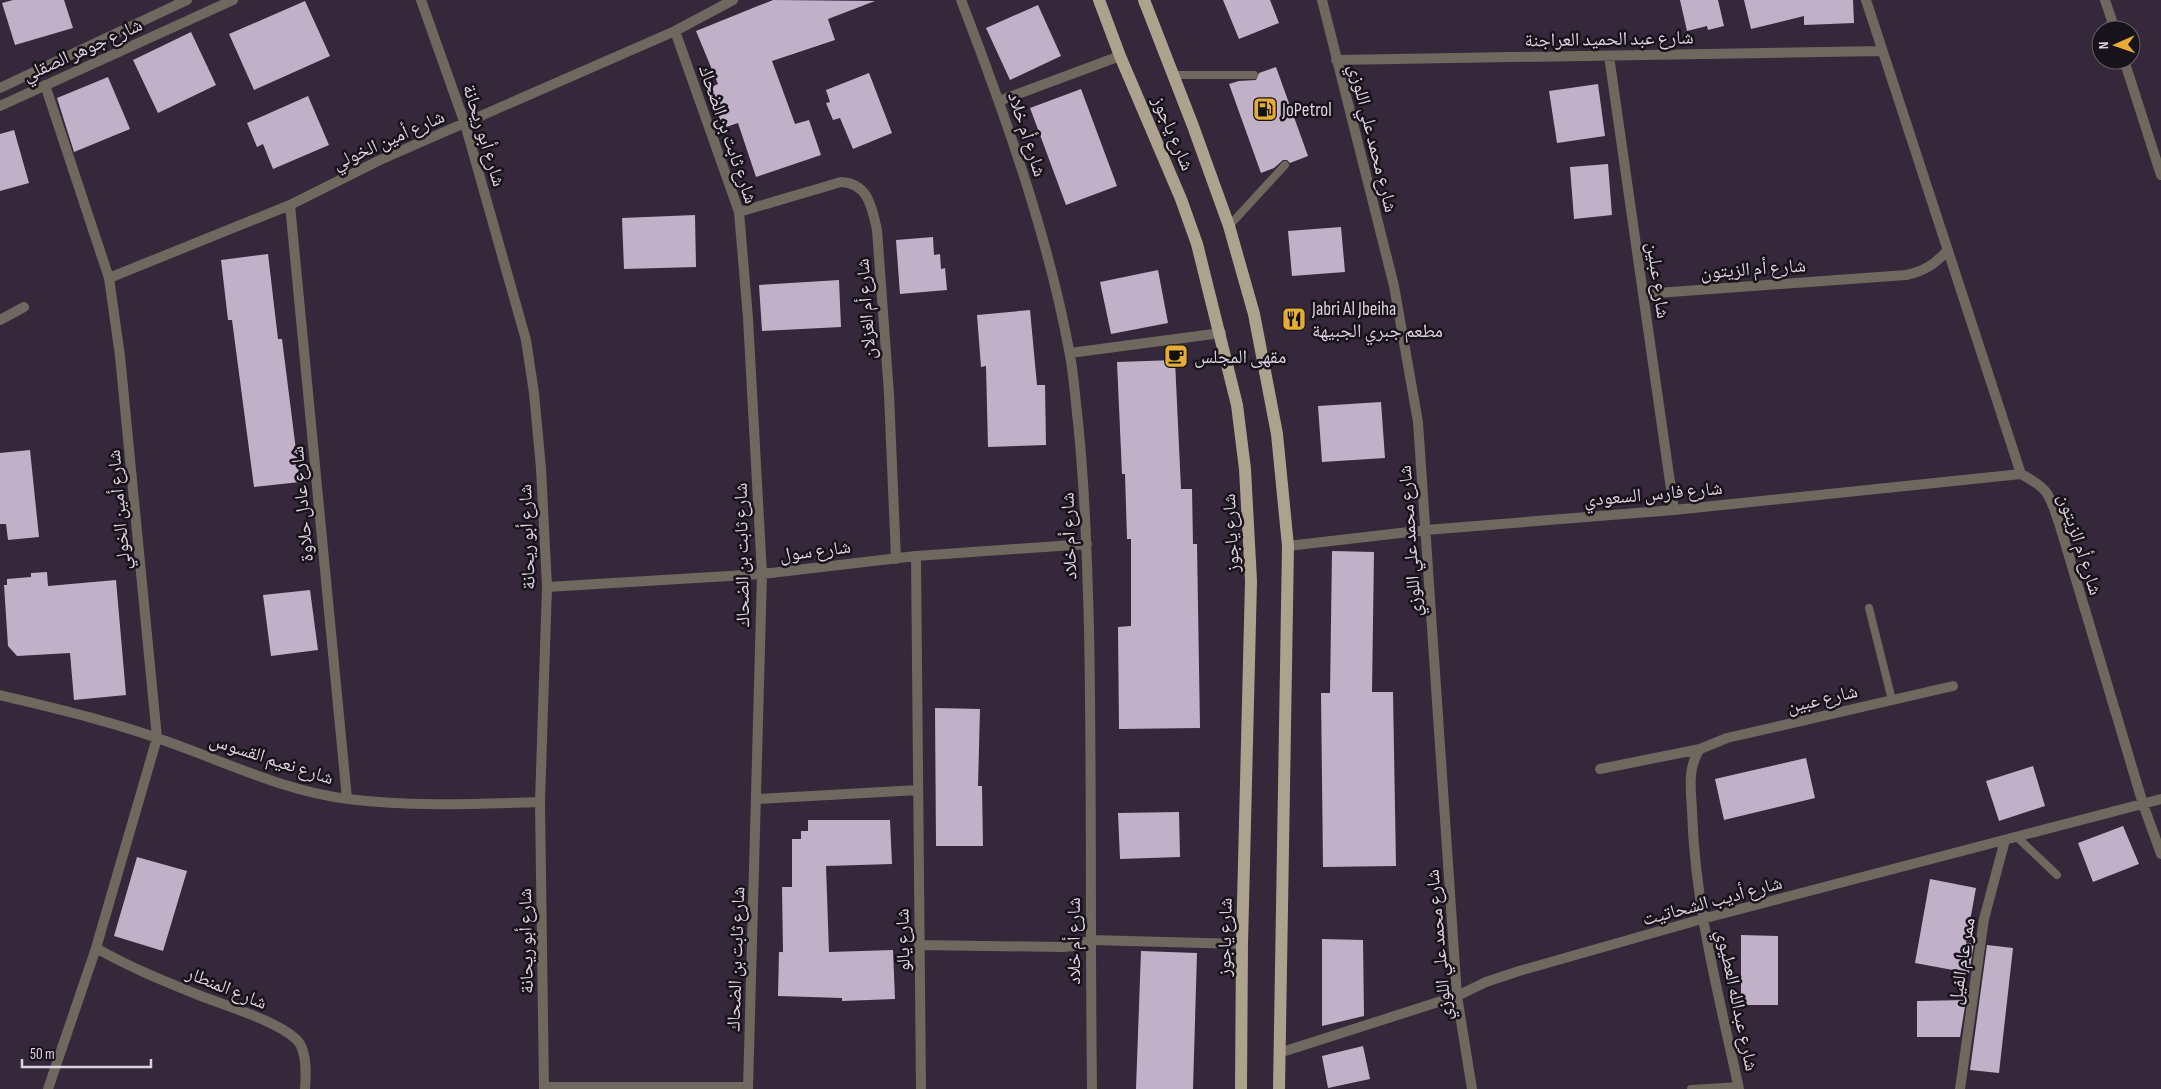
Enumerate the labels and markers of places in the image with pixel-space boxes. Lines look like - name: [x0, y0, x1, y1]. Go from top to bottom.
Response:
- fuel station icon: JoPetrol: [1252, 96, 1278, 122]
- place label: JoPetrol: [1281, 99, 1332, 122]
- place label: Jabri Al Jbeiha مطعم جبري الجبيهة: [1311, 298, 1443, 346]
- restaurant icon: Jabri Al Jbeiha مطعم جبري الجبيهة: [1281, 306, 1307, 332]
- cafe icon: مقهى المجلس: [1163, 343, 1189, 369]
- place label: مقهى المجلس: [1194, 346, 1286, 369]

